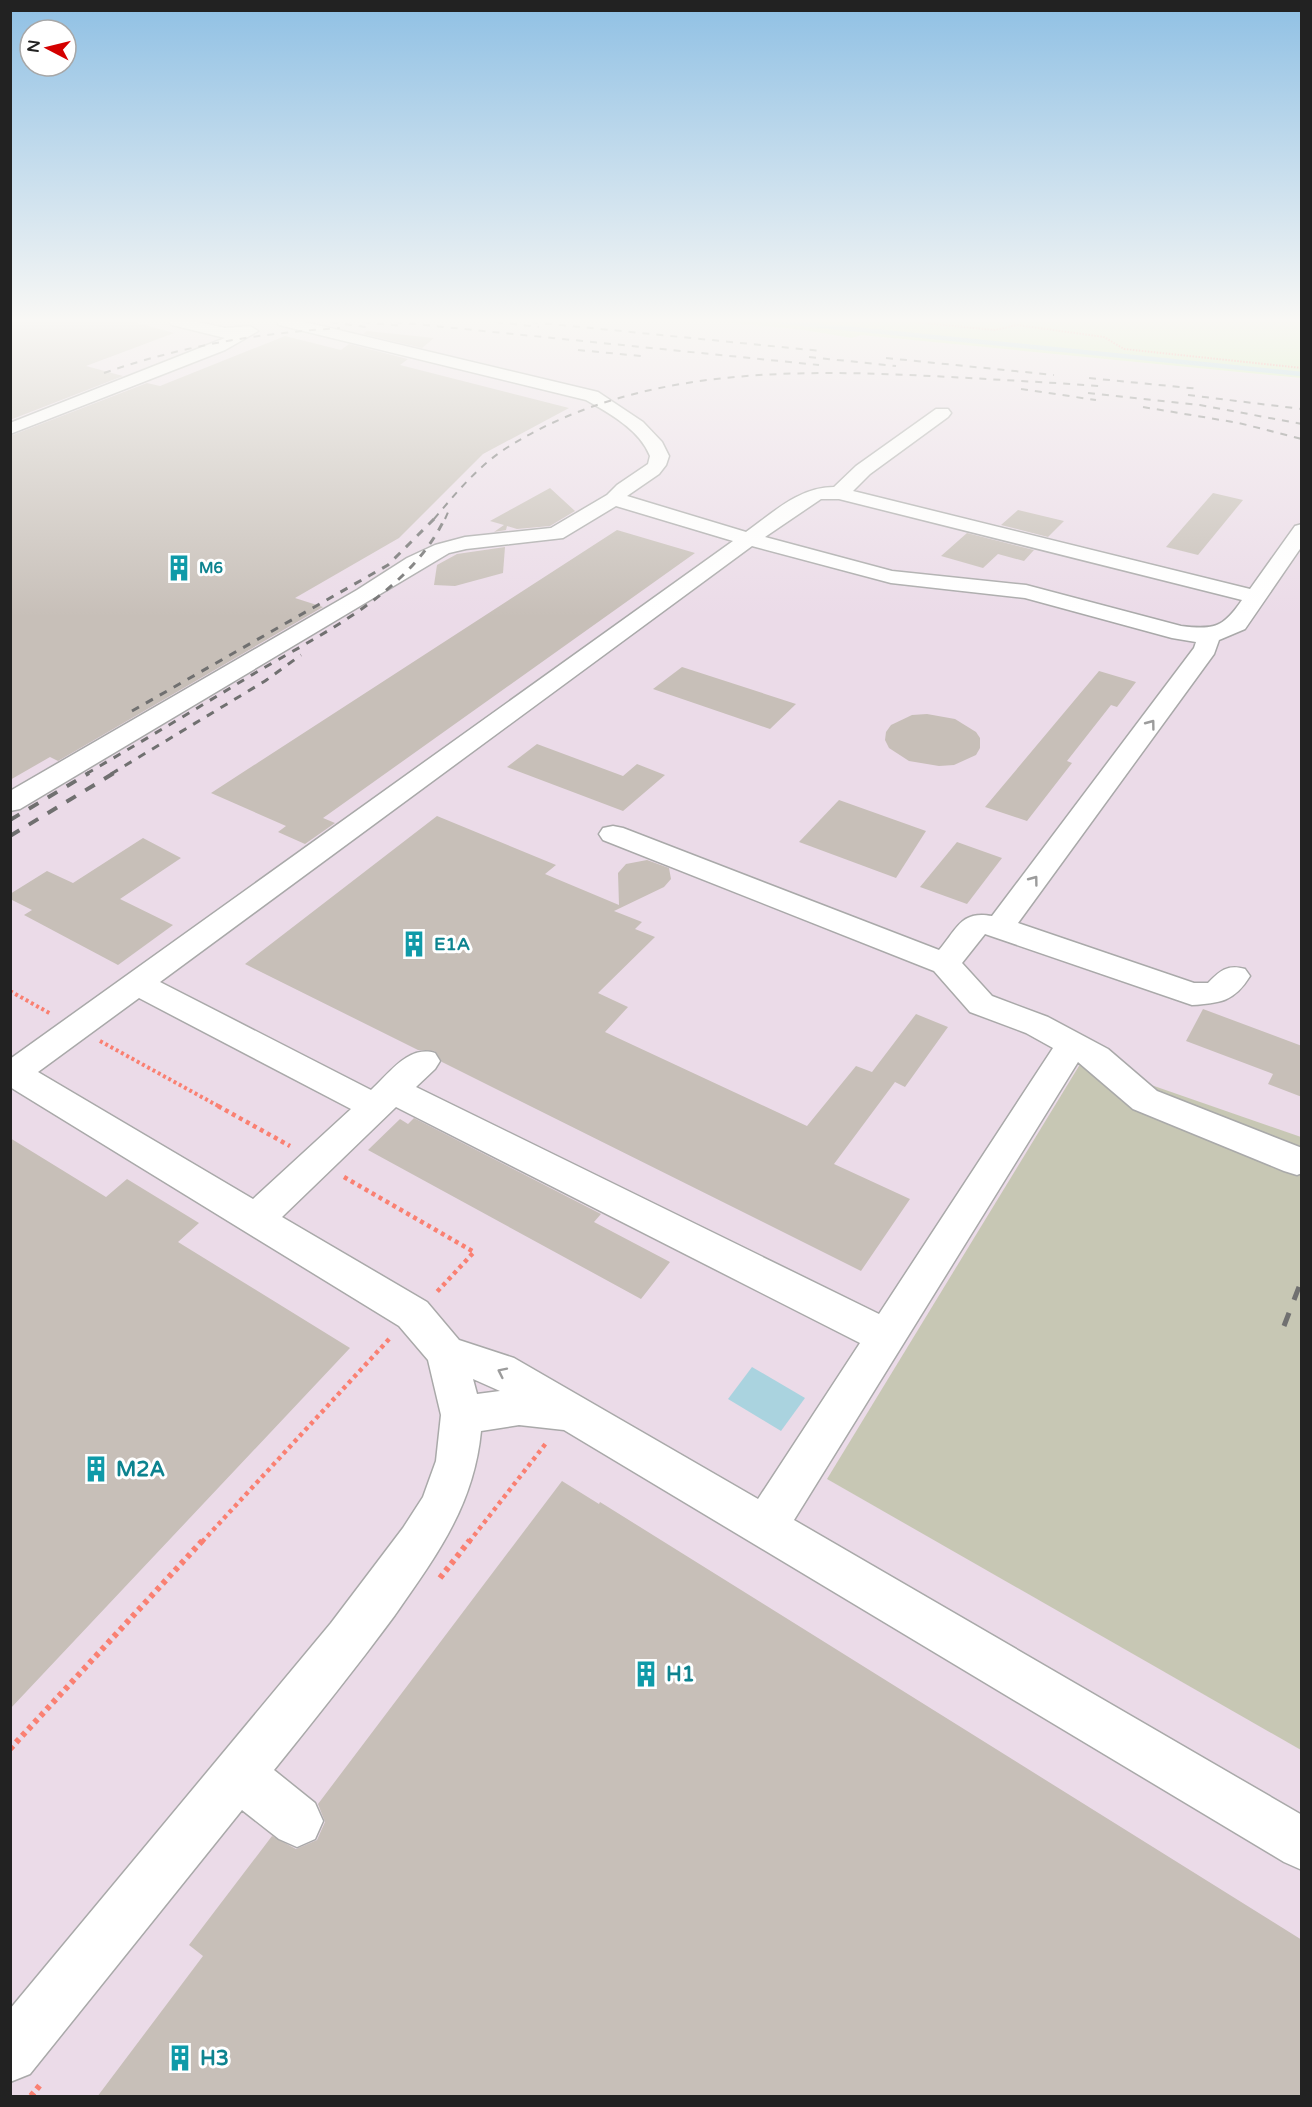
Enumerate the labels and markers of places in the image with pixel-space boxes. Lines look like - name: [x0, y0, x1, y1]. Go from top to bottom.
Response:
- building icon: M6: [164, 553, 194, 583]
- place label: M6: [199, 559, 223, 577]
- building icon: E1A: [399, 929, 429, 959]
- place label: E1A: [434, 933, 470, 955]
- building icon: M2A: [81, 1454, 111, 1484]
- place label: M2A: [116, 1457, 165, 1482]
- building icon: H1: [631, 1659, 661, 1689]
- place label: H1: [666, 1662, 695, 1687]
- building icon: H3: [165, 2043, 195, 2073]
- place label: H3: [200, 2046, 229, 2071]

